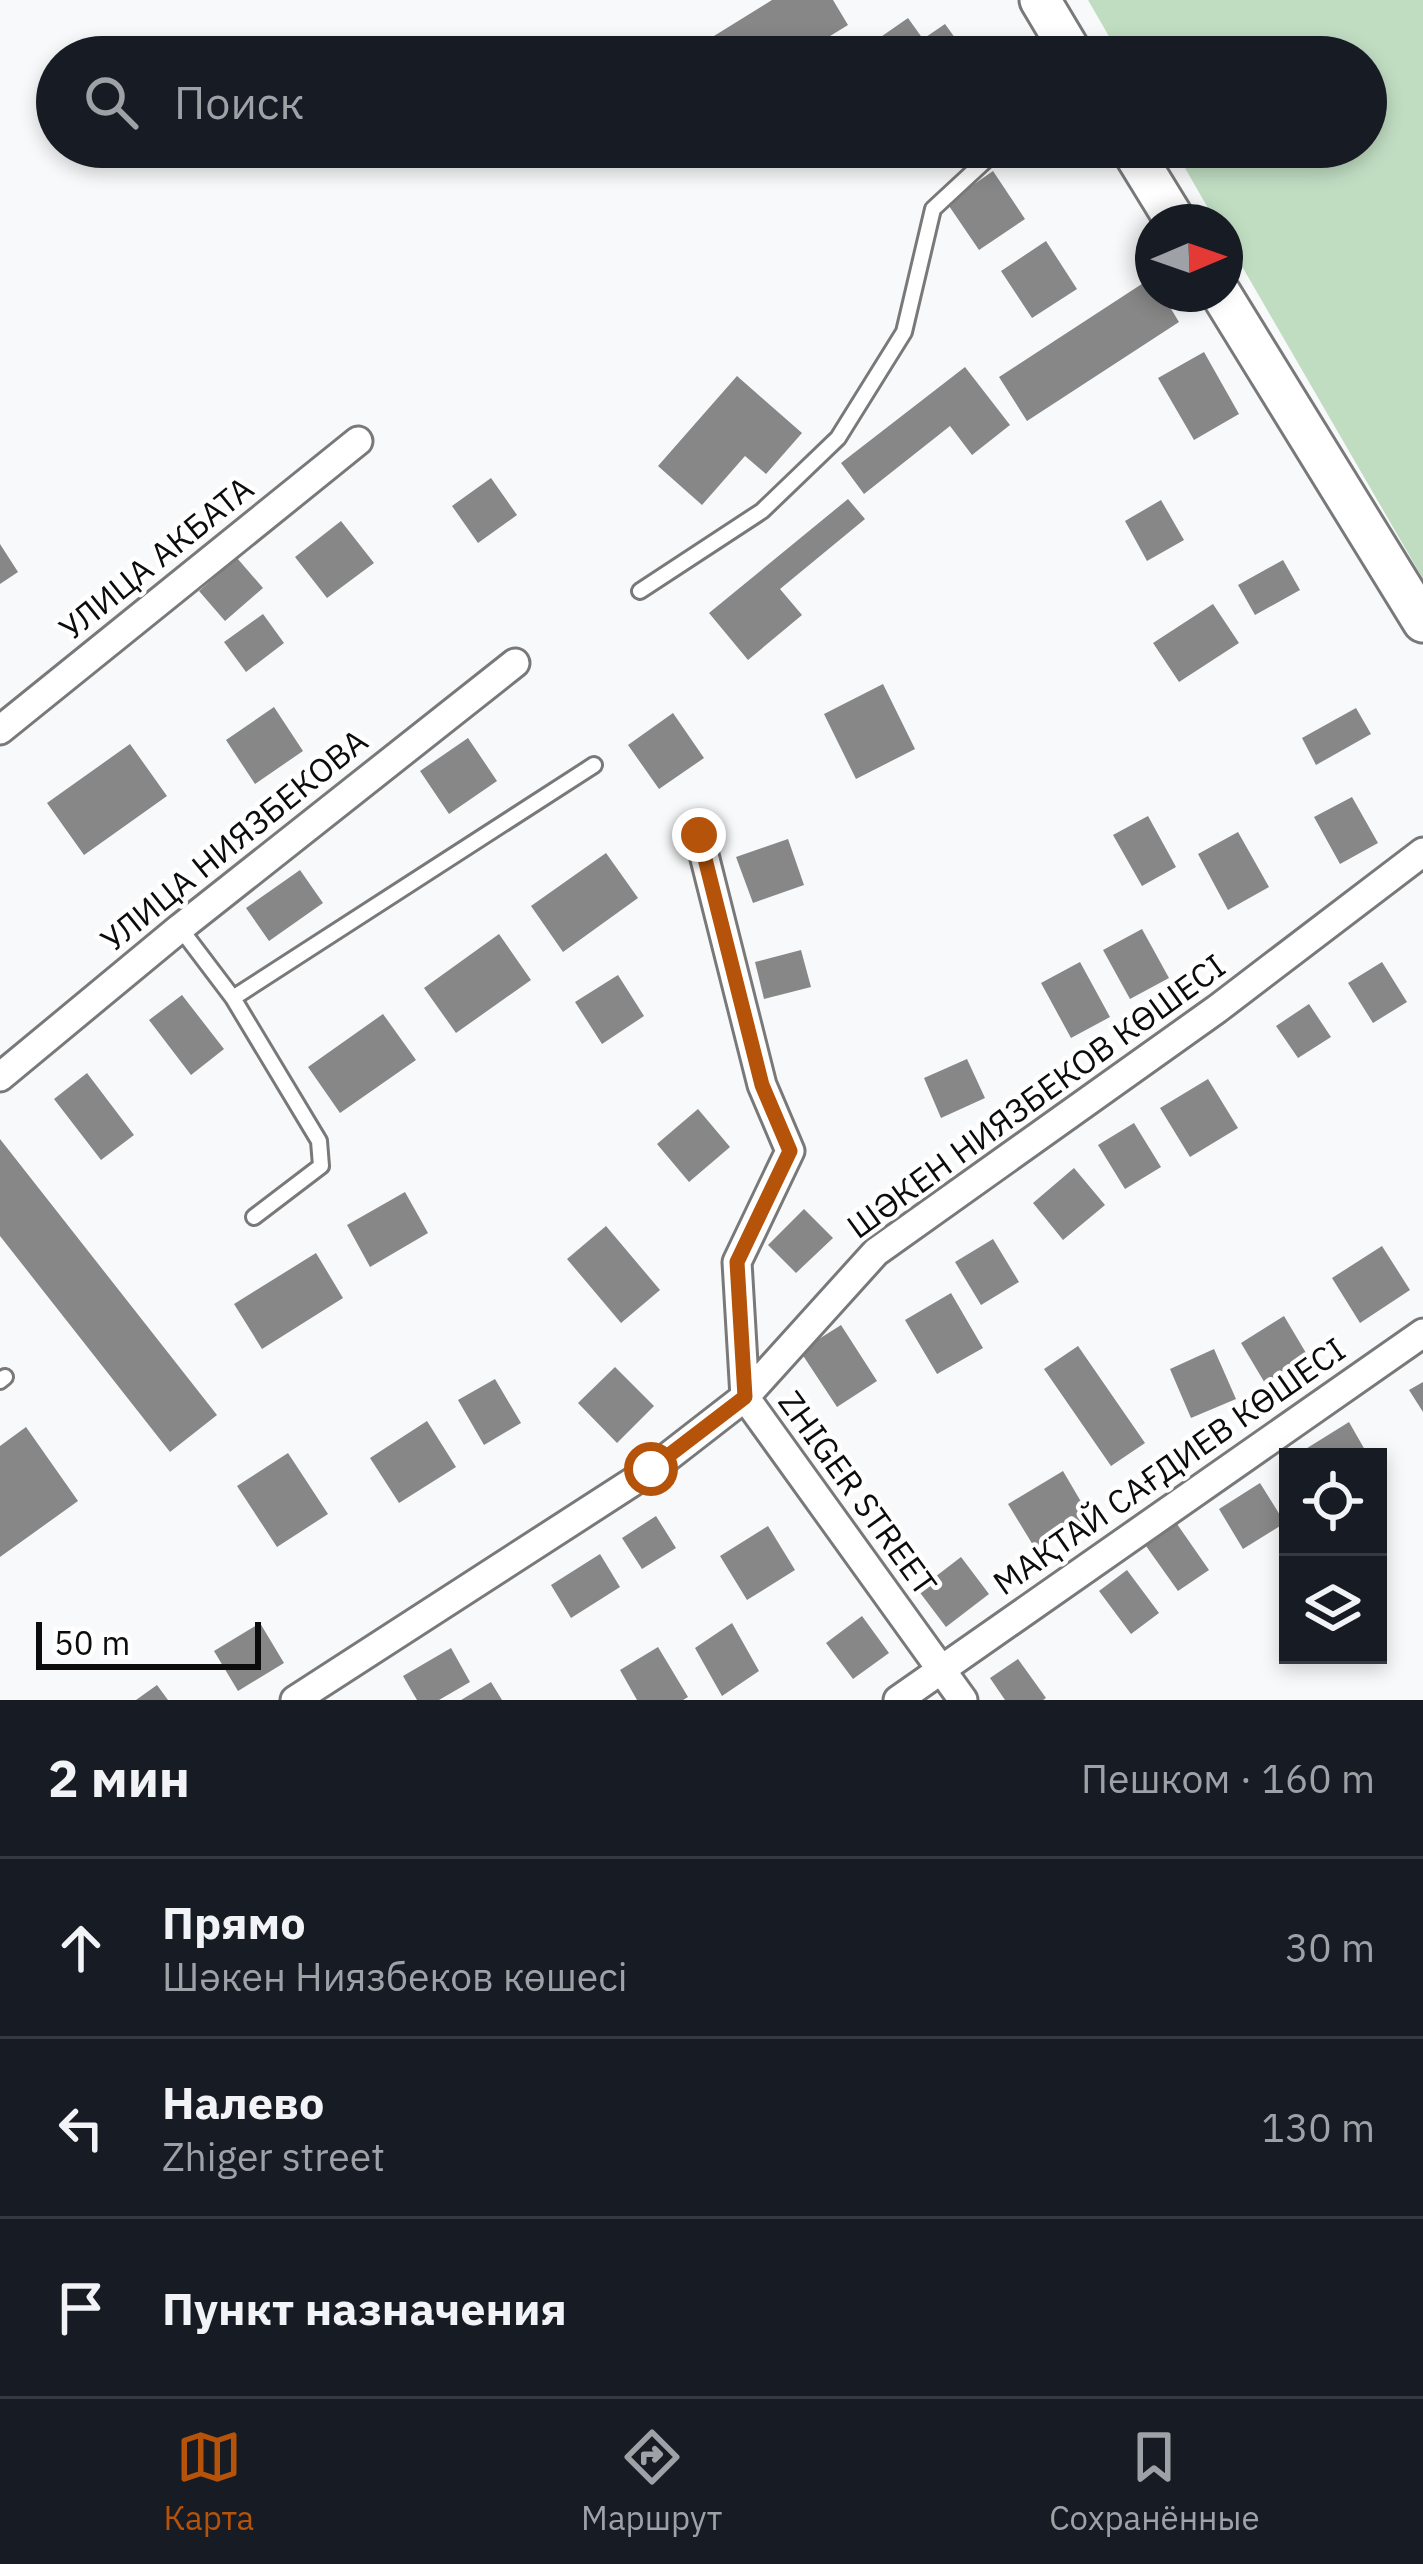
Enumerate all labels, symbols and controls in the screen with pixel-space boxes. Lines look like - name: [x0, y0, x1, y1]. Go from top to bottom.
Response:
- search box: [36, 36, 1387, 168]
- icon: search: [78, 69, 144, 135]
- text: Поиск: [174, 73, 304, 131]
- north arrow: [1135, 204, 1243, 312]
- street label: УЛИЦА АКБАТА: [50, 466, 262, 649]
- street label: УЛИЦА НИЯЗБЕКОВА: [91, 719, 376, 961]
- route end: [672, 808, 726, 862]
- street label: ШӘКЕН НИЯЗБЕКОВ КӨШЕСІ: [838, 944, 1233, 1247]
- street label: МАҚТАЙ САҒДИЕВ КӨШЕСІ: [984, 1327, 1353, 1604]
- street label: ZHIGER STREET: [770, 1382, 947, 1604]
- route start: [624, 1442, 678, 1496]
- map controls: [1279, 1448, 1387, 1664]
- button: locate: [1279, 1448, 1387, 1556]
- button: layers: [1279, 1556, 1387, 1664]
- scale bar: [36, 1616, 261, 1669]
- text: 50 m: [54, 1621, 130, 1664]
- text: 2 мин: [48, 1745, 190, 1811]
- text: Пешком · 160 m: [1081, 1753, 1375, 1804]
- text: Прямо: [162, 1893, 306, 1951]
- icon: ahead: [48, 1915, 114, 1981]
- text: 30 m: [1285, 1922, 1375, 1973]
- text: Шәкен Ниязбеков көшесі: [162, 1951, 628, 2002]
- text: Налево: [162, 2073, 324, 2131]
- icon: left: [48, 2095, 114, 2161]
- text: 130 m: [1262, 2102, 1375, 2153]
- text: Zhiger street: [162, 2131, 385, 2182]
- icon: arrive: [48, 2275, 114, 2341]
- text: Пункт назначения: [162, 2279, 567, 2337]
- tab: Карта: [163, 2424, 254, 2539]
- tab: Маршрут: [581, 2424, 722, 2539]
- tab: Сохранённые: [1049, 2424, 1260, 2539]

